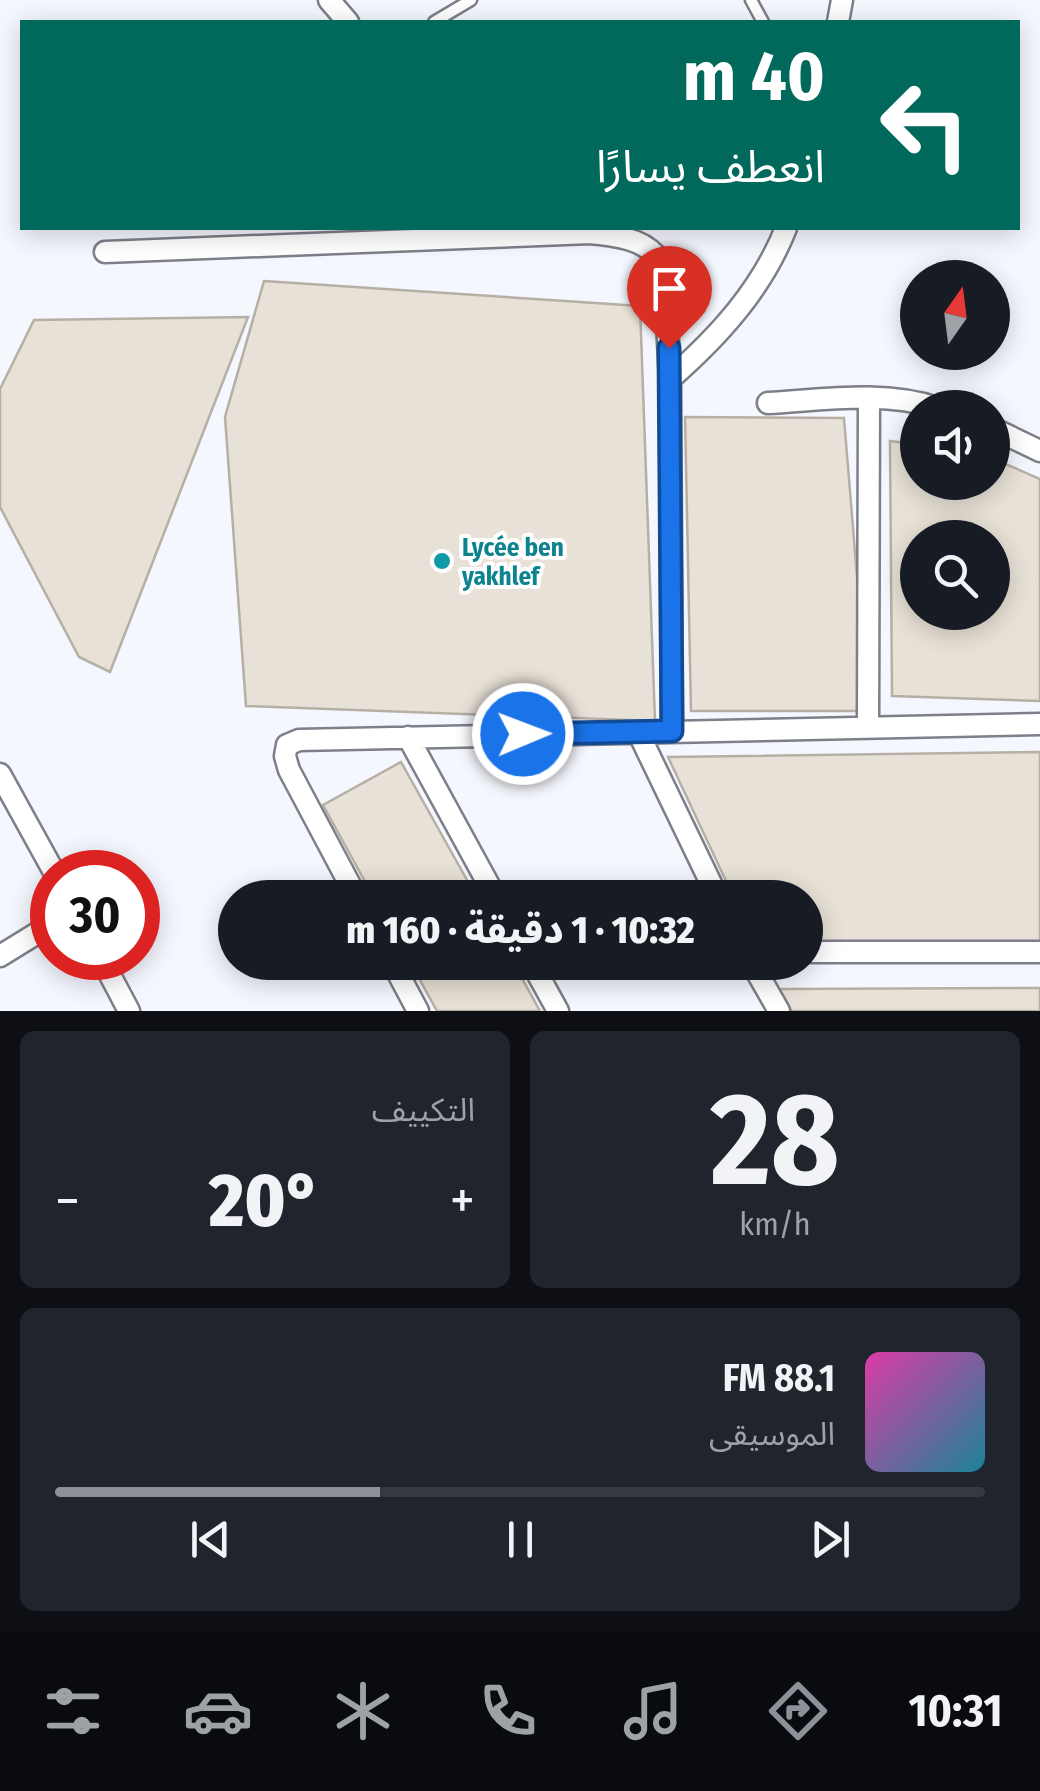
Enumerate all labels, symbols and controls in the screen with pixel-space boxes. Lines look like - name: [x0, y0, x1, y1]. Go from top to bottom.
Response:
- text: 40 m: [683, 35, 825, 119]
- icon: left: [860, 60, 990, 190]
- text: انعطف يسارًا: [596, 140, 825, 194]
- pin: [627, 246, 712, 349]
- north arrow: [900, 260, 1010, 370]
- map controls: [900, 260, 1010, 630]
- icon: arrive: [642, 261, 697, 316]
- button: sound: [900, 390, 1010, 500]
- button: search: [900, 520, 1010, 630]
- place label: Lycée ben yakhlef: [461, 533, 564, 592]
- marker: Lycée ben yakhlef: [431, 550, 453, 572]
- position arrow: [471, 682, 575, 786]
- speed limit sign: 30: [30, 850, 160, 980]
- text: 10:32 · 1 دقيقة · 160 m: [346, 907, 695, 953]
- text: 28: [711, 1062, 839, 1218]
- text: التكييف: [372, 1091, 475, 1129]
- text: 20°: [209, 1156, 321, 1246]
- text: −: [55, 1168, 80, 1234]
- text: +: [450, 1168, 475, 1234]
- text: km/h: [739, 1205, 811, 1243]
- text: 88.1 FM: [723, 1355, 835, 1401]
- text: الموسيقى: [709, 1415, 835, 1453]
- icon: previous: [183, 1512, 238, 1567]
- icon: pause: [493, 1512, 548, 1567]
- icon: next: [803, 1512, 858, 1567]
- icon: filters: [38, 1676, 108, 1746]
- icon: car: [183, 1676, 253, 1746]
- icon: climate: [328, 1676, 398, 1746]
- icon: phone: [473, 1676, 543, 1746]
- icon: music: [618, 1676, 688, 1746]
- icon: directions: [763, 1676, 833, 1746]
- text: 10:31: [908, 1684, 1002, 1738]

